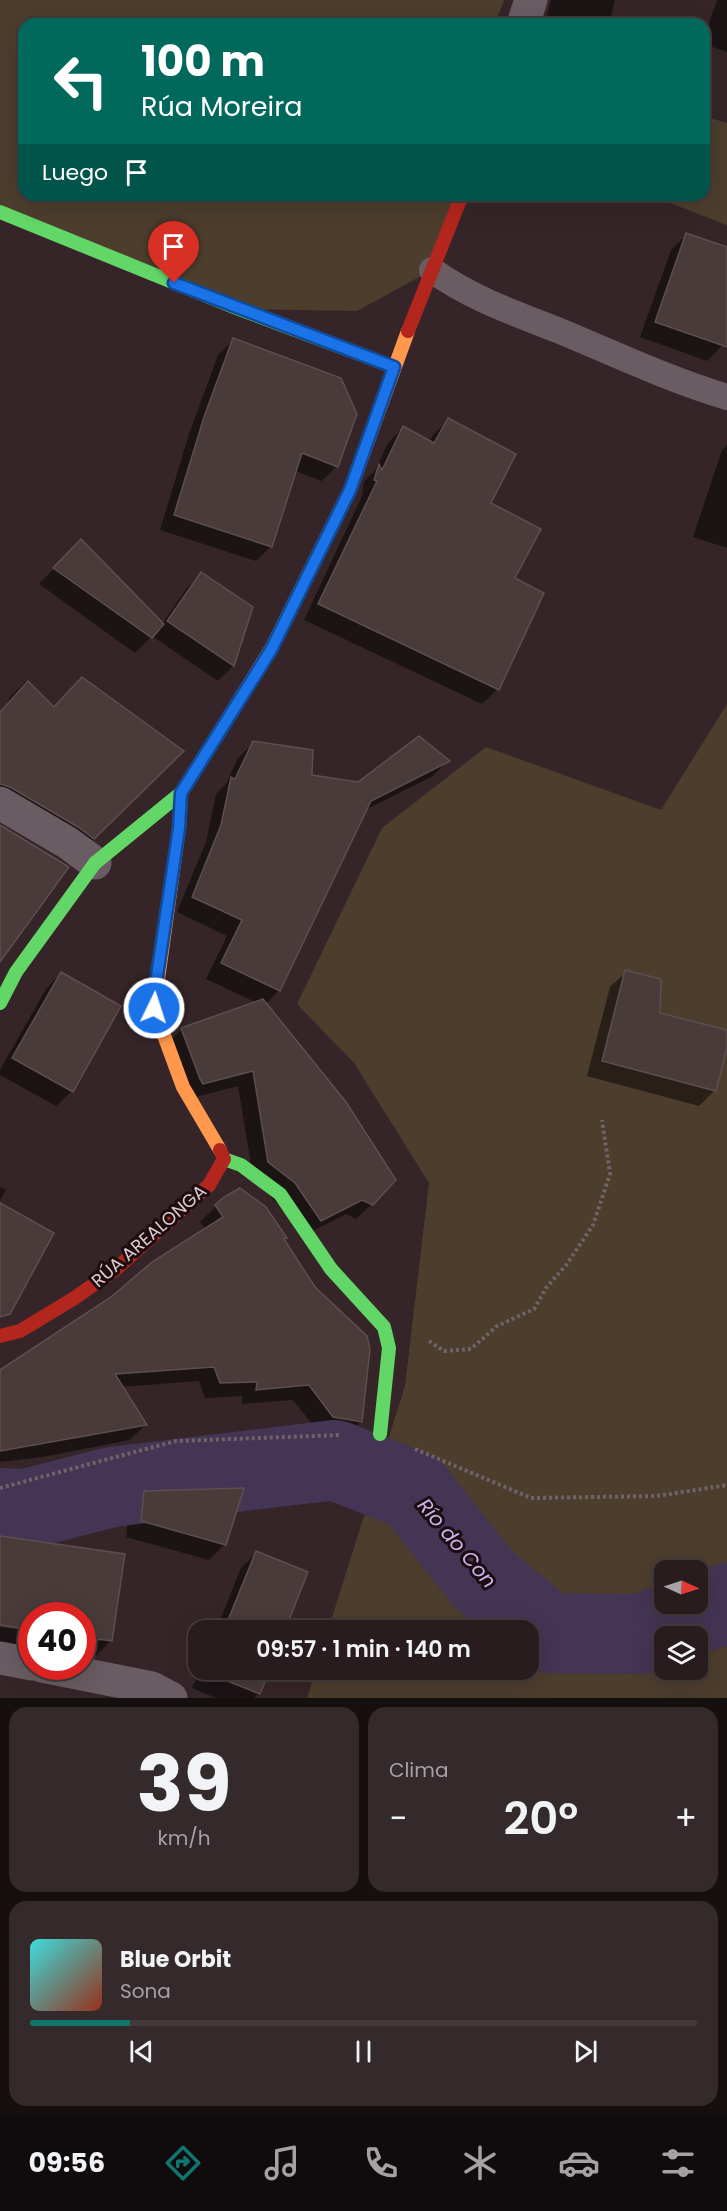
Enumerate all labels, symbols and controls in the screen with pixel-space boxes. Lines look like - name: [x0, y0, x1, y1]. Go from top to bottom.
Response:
- text: 100 m: [141, 32, 265, 91]
- icon: left: [42, 42, 120, 120]
- text: Rúa Moreira: [141, 88, 302, 125]
- icon: arrive: [120, 156, 153, 189]
- text: Luego: [42, 157, 108, 188]
- pin: [148, 221, 199, 283]
- icon: arrive: [157, 230, 190, 263]
- position arrow: [122, 976, 186, 1040]
- street label: RÚA AREALONGA: [86, 1179, 212, 1293]
- water label: Río do Con: [411, 1492, 503, 1594]
- north arrow: [654, 1560, 708, 1614]
- map controls: [654, 1560, 708, 1680]
- speed limit sign: 40: [18, 1602, 96, 1680]
- button: layers: [654, 1626, 708, 1680]
- text: 09:57 · 1 min · 140 m: [256, 1634, 471, 1665]
- text: 39: [136, 1729, 232, 1838]
- text: Clima: [389, 1756, 448, 1784]
- text: 20°: [503, 1787, 578, 1850]
- text: −: [389, 1795, 407, 1842]
- text: +: [674, 1795, 697, 1842]
- text: km/h: [157, 1824, 211, 1852]
- text: Blue Orbit: [120, 1944, 231, 1975]
- text: Sona: [120, 1977, 171, 2005]
- icon: previous: [125, 2035, 158, 2068]
- icon: pause: [347, 2035, 380, 2068]
- icon: next: [569, 2035, 602, 2068]
- icon: directions: [162, 2142, 204, 2184]
- icon: music: [261, 2142, 303, 2184]
- icon: phone: [360, 2142, 402, 2184]
- icon: climate: [459, 2142, 501, 2184]
- icon: car: [558, 2142, 600, 2184]
- icon: filters: [657, 2142, 699, 2184]
- text: 09:56: [28, 2144, 105, 2181]

